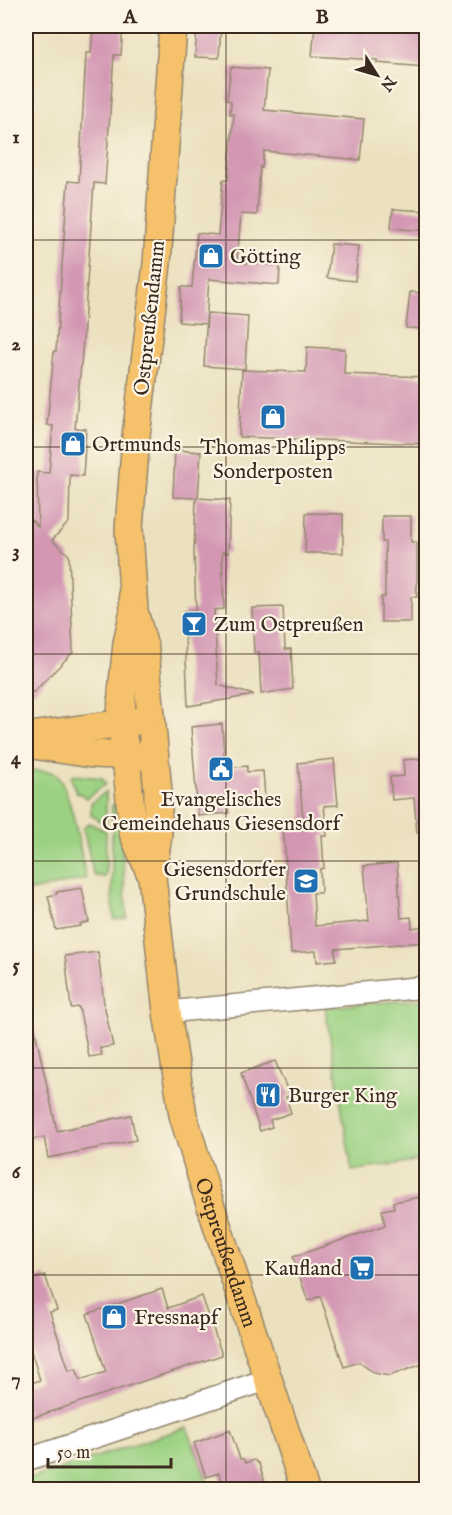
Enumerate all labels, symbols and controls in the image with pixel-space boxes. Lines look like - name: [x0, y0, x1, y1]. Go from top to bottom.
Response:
- text: A: [122, 5, 138, 30]
- text: B: [315, 5, 329, 30]
- north arrow: [347, 45, 407, 105]
- text: N: [375, 70, 400, 94]
- text: 1: [12, 125, 20, 150]
- street label: Ostpreußendamm: [129, 239, 172, 397]
- shop icon: Götting: [196, 241, 226, 271]
- place label: Götting: [230, 244, 301, 271]
- text: 2: [11, 332, 21, 357]
- shop icon: Thomas Philipps Sonderposten: [258, 402, 288, 432]
- shop icon: Ortmunds: [58, 429, 88, 459]
- place label: Ortmunds: [92, 432, 181, 459]
- place label: Thomas Philipps Sonderposten: [200, 435, 346, 486]
- text: 3: [12, 539, 20, 564]
- bar icon: Zum Ostpreußen: [179, 609, 209, 639]
- place label: Zum Ostpreußen: [214, 612, 364, 639]
- text: 4: [11, 746, 22, 771]
- public building icon: Evangelisches Gemeindehaus Giesensdorf: [206, 754, 236, 784]
- place label: Evangelisches Gemeindehaus Giesensdorf: [102, 787, 343, 838]
- place label: Giesensdorfer Grundschule: [163, 857, 286, 908]
- school or university icon: Giesensdorfer Grundschule: [291, 866, 321, 896]
- text: 5: [12, 953, 20, 978]
- restaurant icon: Burger King: [253, 1080, 283, 1110]
- place label: Burger King: [288, 1083, 398, 1110]
- text: 6: [12, 1160, 22, 1185]
- street label: Ostpreußendamm: [188, 1175, 262, 1331]
- supermarket icon: Kaufland: [347, 1253, 377, 1283]
- place label: Kaufland: [264, 1256, 343, 1283]
- shop icon: Fressnapf: [99, 1302, 129, 1332]
- place label: Fressnapf: [134, 1305, 222, 1332]
- text: 7: [11, 1367, 21, 1392]
- scale bar: [48, 1431, 171, 1469]
- text: 50 m: [57, 1442, 90, 1465]

